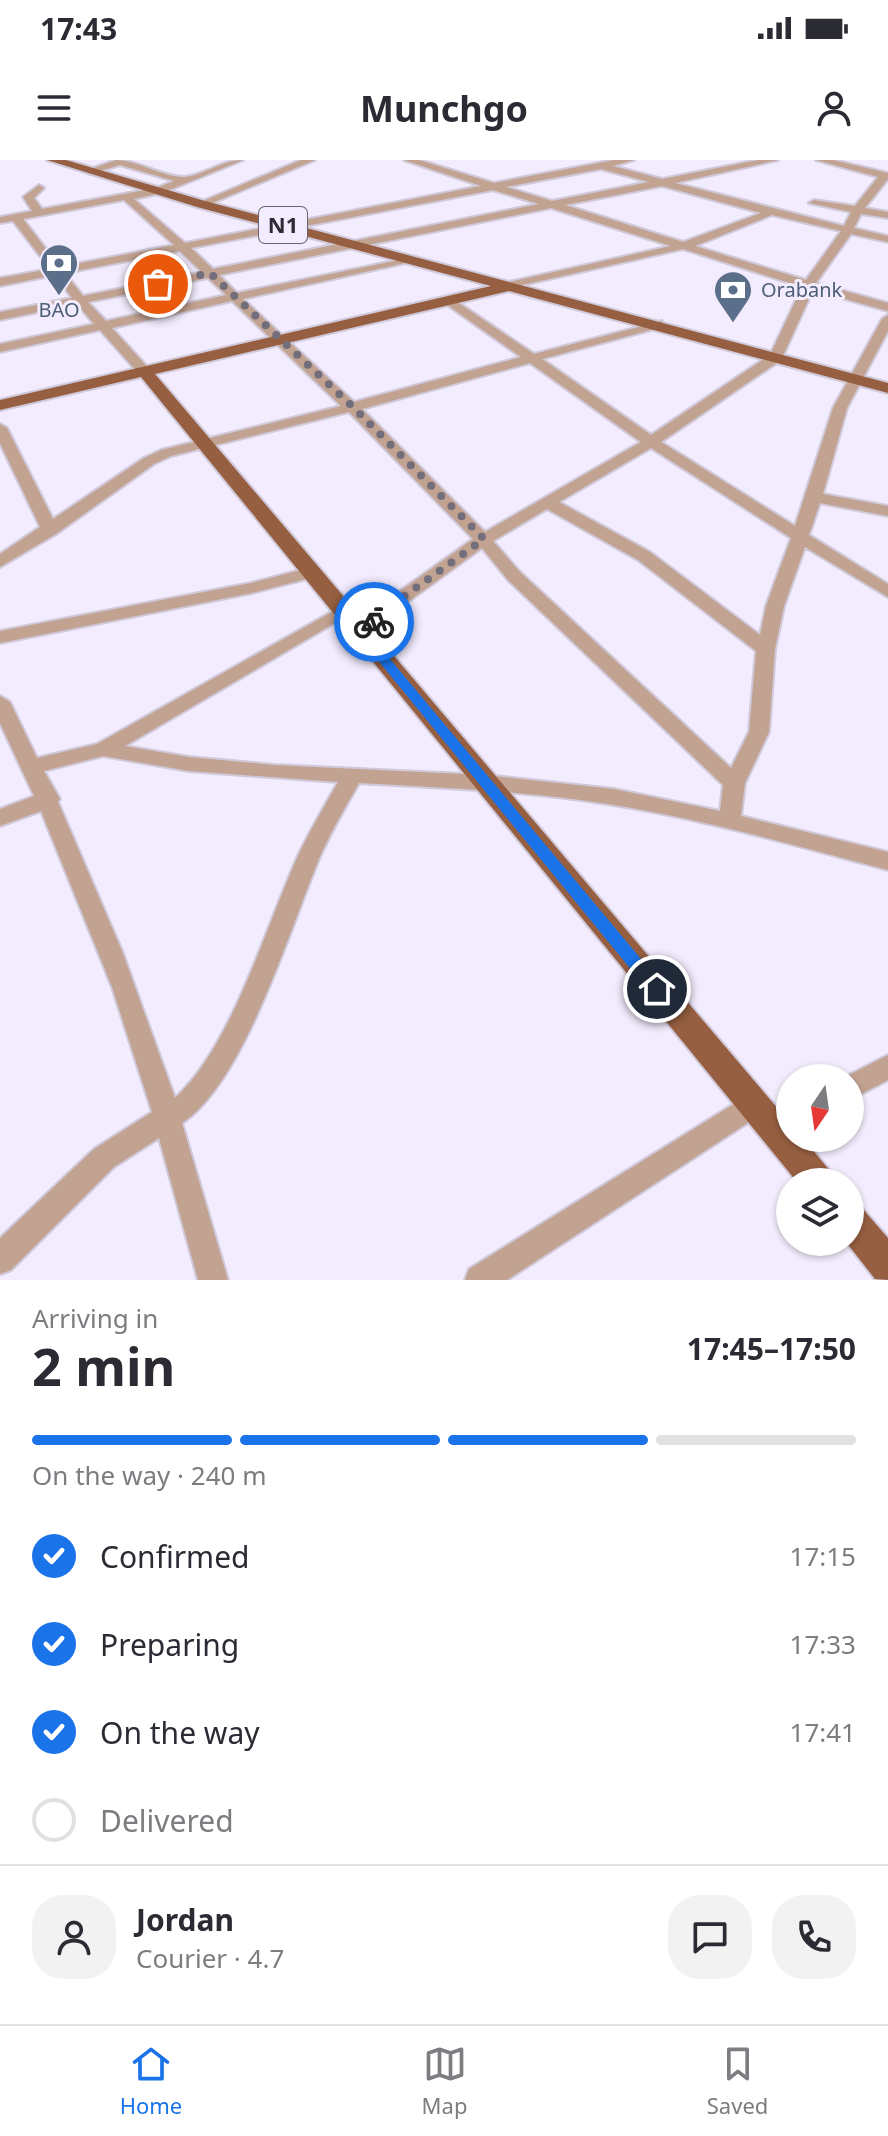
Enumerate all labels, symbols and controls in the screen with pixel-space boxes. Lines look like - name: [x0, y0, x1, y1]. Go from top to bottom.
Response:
- text: 17:43: [40, 8, 117, 49]
- text: Munchgo: [360, 84, 528, 133]
- icon: menu: [32, 86, 76, 130]
- icon: person: [812, 86, 856, 130]
- road number: N1: [259, 207, 307, 243]
- bank icon: BAO: [38, 242, 80, 297]
- pin: [124, 250, 192, 318]
- icon: bag: [136, 262, 180, 306]
- bank icon: Orabank: [712, 269, 754, 324]
- place label: Orabank: [761, 276, 843, 303]
- place label: BAO: [39, 296, 80, 323]
- courier: [334, 582, 414, 662]
- icon: bike: [352, 600, 396, 644]
- pin: [623, 955, 691, 1023]
- icon: home: [635, 967, 679, 1011]
- north arrow: [776, 1064, 864, 1152]
- map controls: [776, 1064, 864, 1256]
- button: layers: [776, 1168, 864, 1256]
- text: Arriving in: [32, 1300, 158, 1336]
- text: 17:45–17:50: [687, 1328, 856, 1369]
- text: 2 min: [32, 1330, 175, 1401]
- text: On the way · 240 m: [32, 1457, 266, 1493]
- icon: check: [32, 1534, 76, 1578]
- text: Confirmed: [100, 1536, 250, 1577]
- text: 17:15: [790, 1538, 856, 1574]
- icon: check: [32, 1622, 76, 1666]
- text: Preparing: [100, 1624, 239, 1665]
- text: 17:33: [790, 1626, 856, 1662]
- icon: check: [32, 1710, 76, 1754]
- text: On the way: [100, 1712, 260, 1753]
- text: 17:41: [790, 1714, 856, 1750]
- text: Delivered: [100, 1800, 234, 1841]
- button: person: [32, 1895, 116, 1979]
- button: chat: [668, 1895, 752, 1979]
- button: phone: [772, 1895, 856, 1979]
- text: Jordan: [136, 1899, 234, 1940]
- text: Courier · 4.7: [136, 1940, 284, 1976]
- tab: Home: [120, 2042, 182, 2120]
- tab: Map: [422, 2042, 467, 2120]
- tab: Saved: [707, 2042, 768, 2120]

